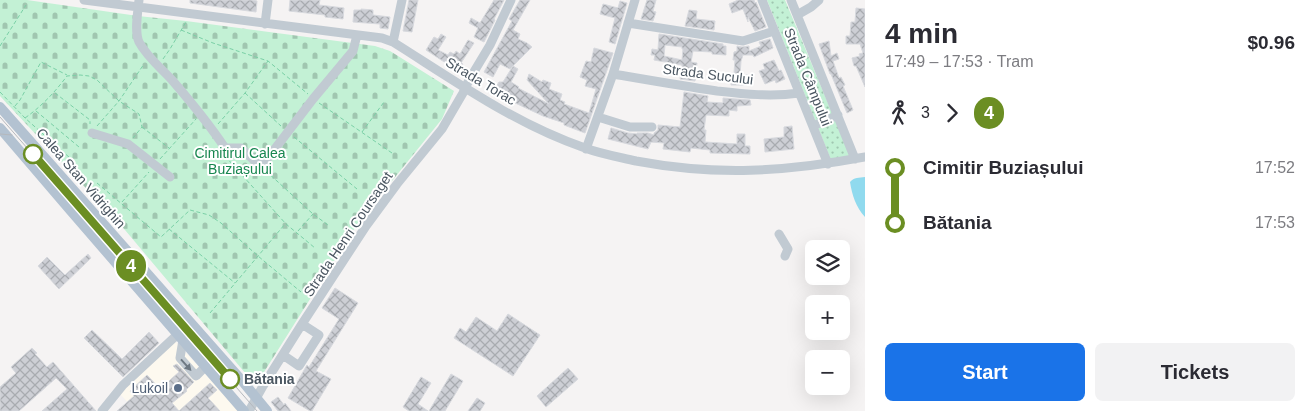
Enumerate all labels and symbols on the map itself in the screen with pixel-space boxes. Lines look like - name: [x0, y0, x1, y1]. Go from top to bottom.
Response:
- street label: Strada Câmpului: [781, 26, 835, 128]
- street label: Strada Torac: [443, 54, 519, 108]
- street label: Strada Sucului: [662, 61, 754, 87]
- street label: Calea Stan Vidrighin: [33, 125, 129, 231]
- unlabelled marker: [23, 144, 43, 164]
- park label: Cimitirul Calea Buziașului: [194, 145, 286, 177]
- street label: Strada Henri Coursaget: [300, 168, 396, 299]
- line badge: 4: [115, 250, 147, 282]
- one-way arrow: [181, 359, 192, 372]
- marker: Bătania: [220, 369, 240, 389]
- place label: Bătania: [244, 371, 295, 387]
- place label: Lukoil: [131, 380, 168, 396]
- marker: Lukoil: [172, 382, 184, 394]

